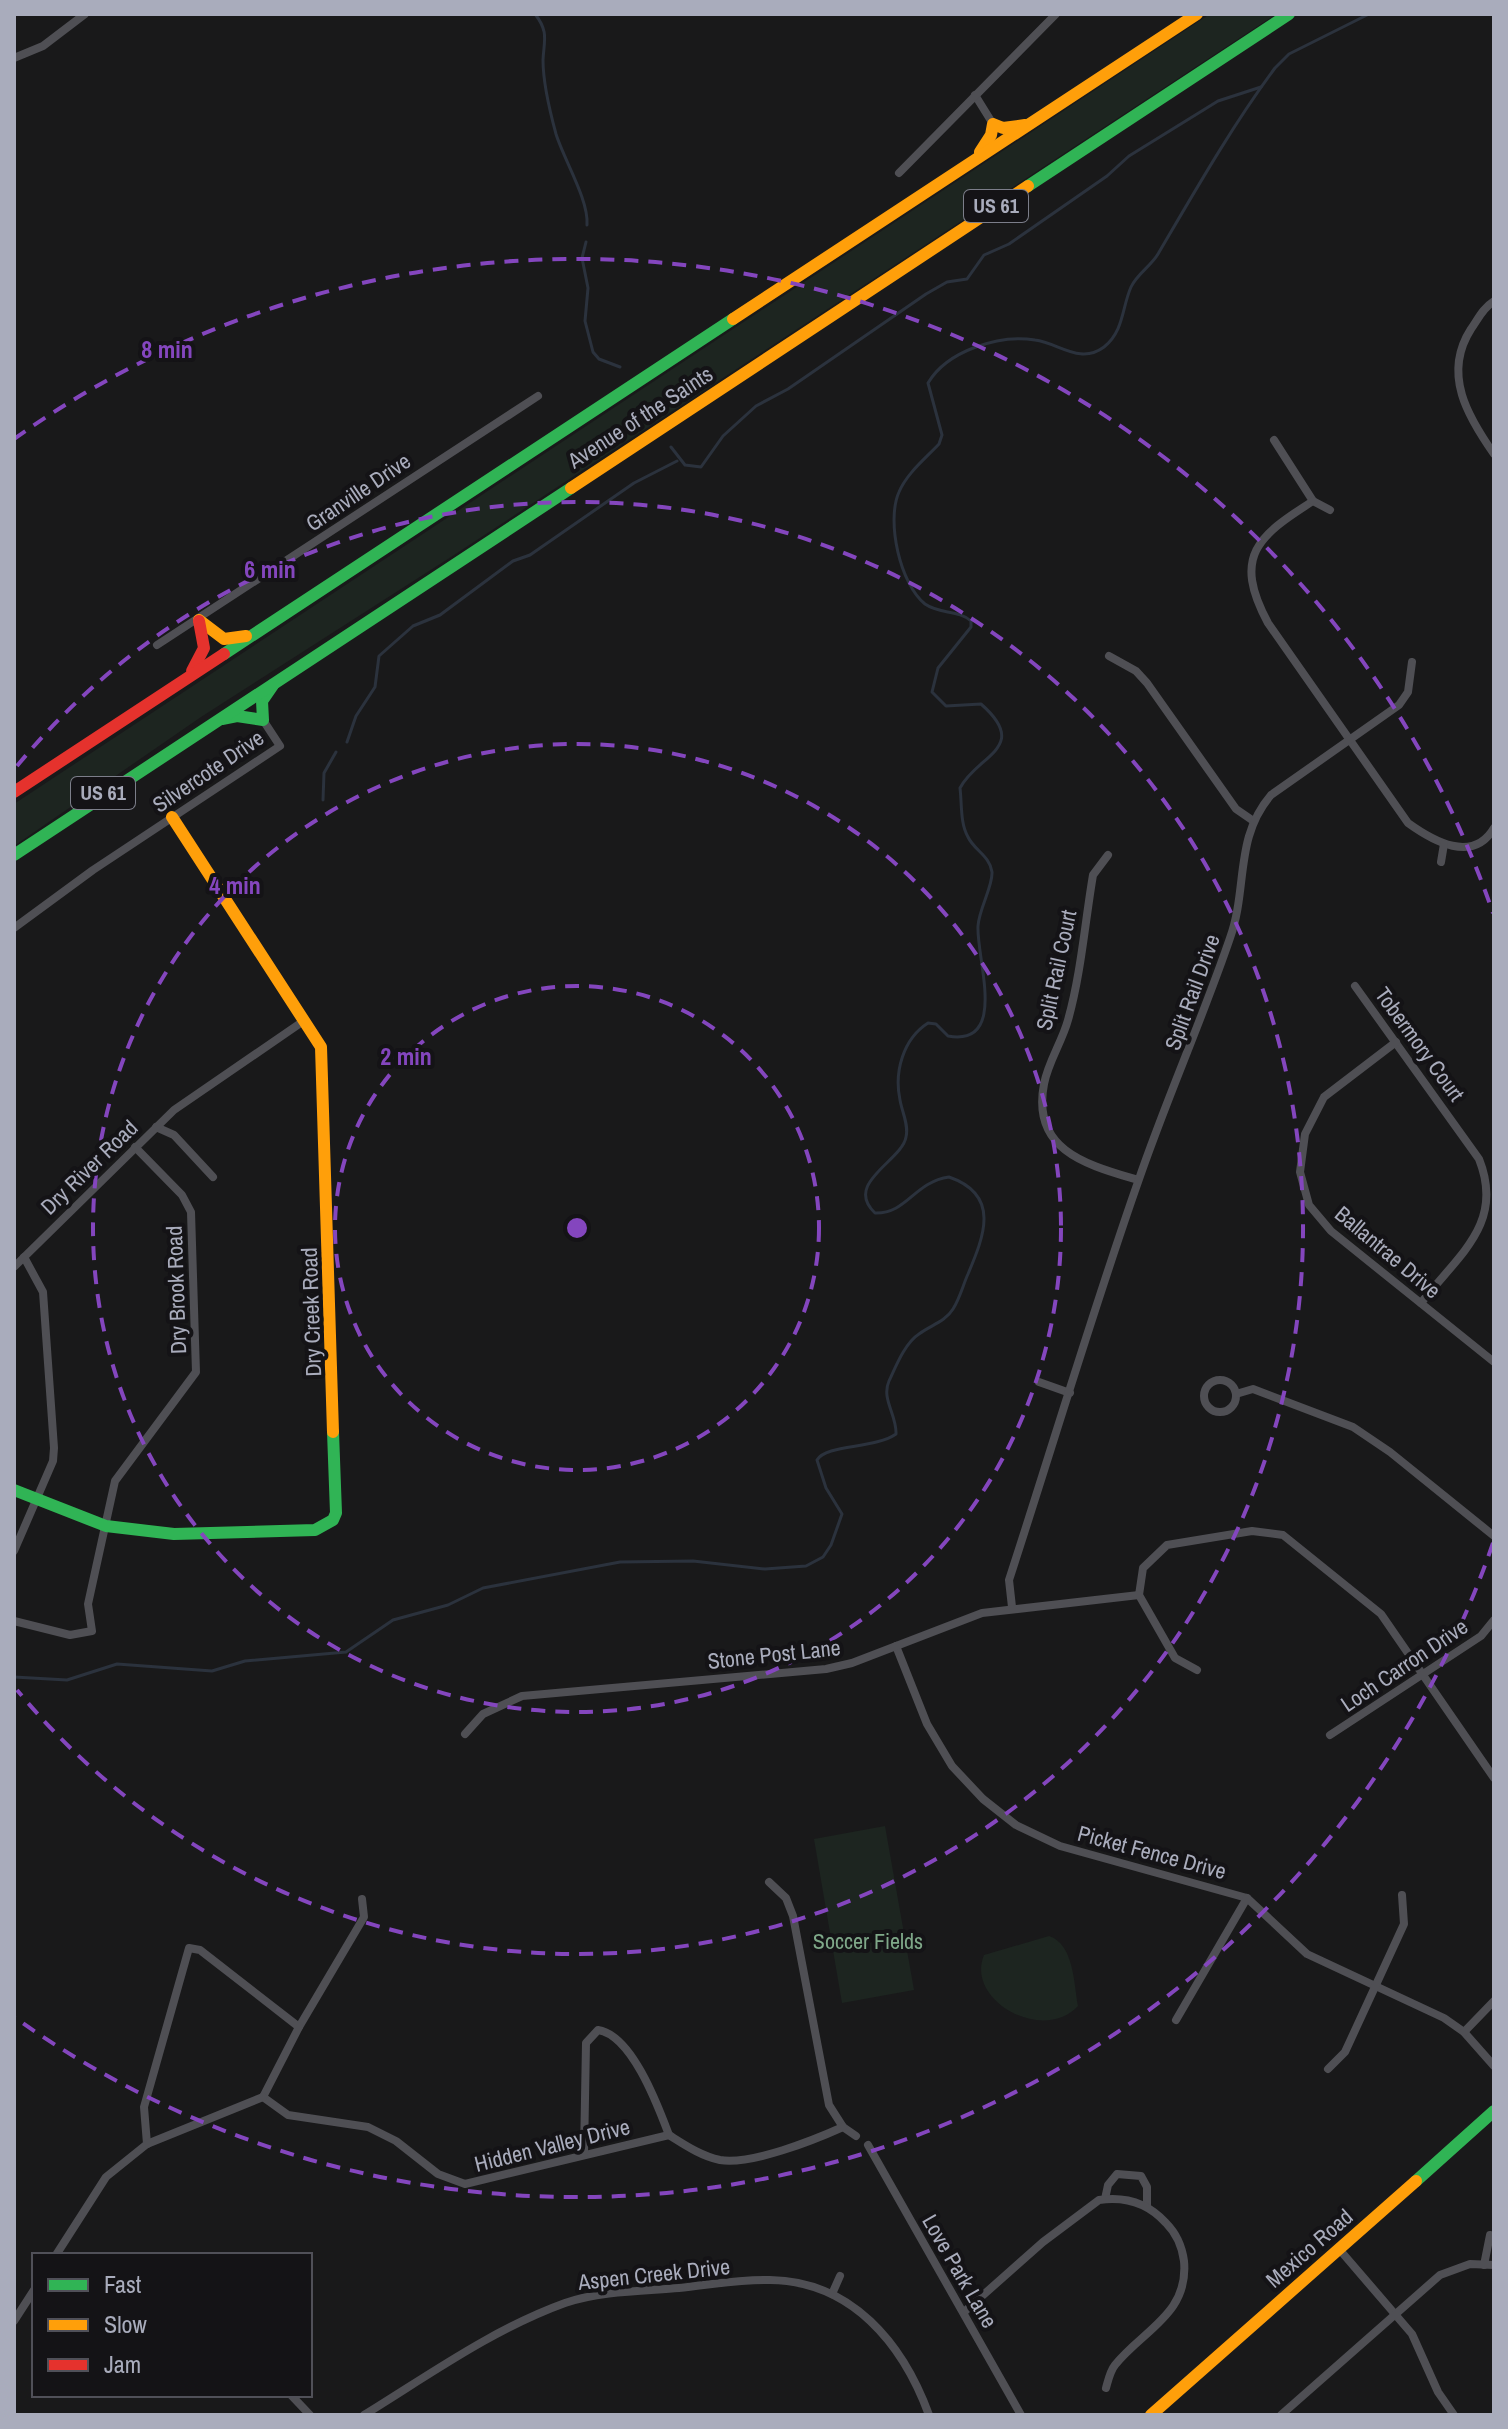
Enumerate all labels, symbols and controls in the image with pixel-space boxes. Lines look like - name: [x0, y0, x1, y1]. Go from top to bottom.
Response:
- road number: US 61: [964, 190, 1028, 222]
- text: 8 min: [141, 333, 193, 365]
- street label: Avenue of the Saints: [561, 359, 718, 476]
- street label: Granville Drive: [300, 446, 416, 538]
- text: 6 min: [244, 553, 296, 585]
- street label: Silvercote Drive: [146, 723, 270, 819]
- road number: US 61: [71, 777, 135, 809]
- text: 4 min: [209, 869, 261, 901]
- street label: Split Rail Court: [1029, 907, 1083, 1033]
- street label: Split Rail Drive: [1157, 930, 1227, 1054]
- street label: Tobermory Court: [1368, 981, 1472, 1107]
- text: 2 min: [380, 1040, 432, 1072]
- street label: Dry River Road: [34, 1113, 144, 1221]
- street label: Ballantrae Drive: [1329, 1199, 1447, 1305]
- centre of rings: [563, 1214, 591, 1242]
- street label: Dry Brook Road: [159, 1225, 193, 1355]
- street label: Dry Creek Road: [294, 1247, 328, 1377]
- street label: Loch Carron Drive: [1335, 1611, 1473, 1719]
- street label: Stone Post Lane: [706, 1632, 842, 1676]
- street label: Picket Fence Drive: [1074, 1818, 1230, 1886]
- park label: Soccer Fields: [813, 1926, 923, 1956]
- street label: Hidden Valley Drive: [471, 2111, 633, 2179]
- street label: Mexico Road: [1259, 2202, 1359, 2294]
- street label: Love Park Lane: [915, 2209, 1005, 2333]
- street label: Aspen Creek Drive: [576, 2251, 731, 2297]
- legend: [32, 2253, 312, 2397]
- text: Fast: [104, 2268, 142, 2300]
- text: Slow: [104, 2308, 147, 2340]
- text: Jam: [104, 2348, 141, 2380]

